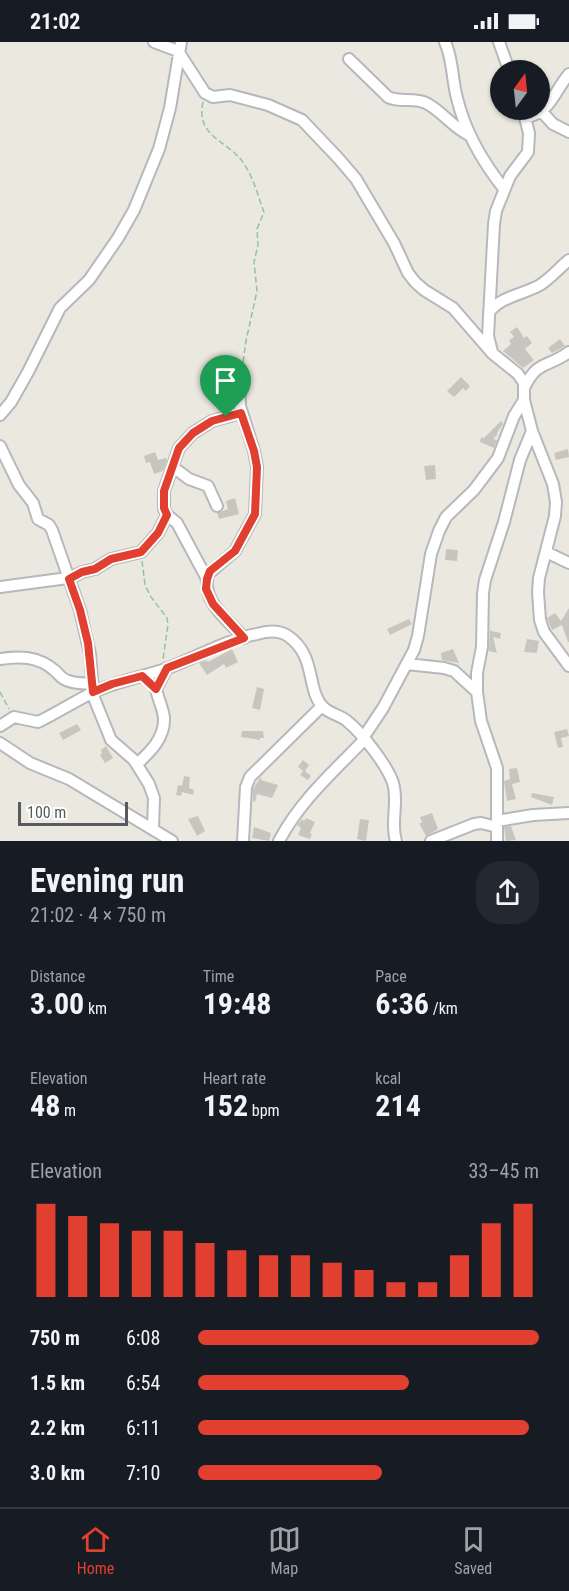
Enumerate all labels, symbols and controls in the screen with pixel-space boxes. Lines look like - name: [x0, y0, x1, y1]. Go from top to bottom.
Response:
- text: 21:02: [30, 9, 81, 34]
- north arrow: [490, 60, 550, 120]
- map controls: [490, 60, 550, 120]
- pin: [200, 355, 251, 417]
- icon: arrive: [209, 364, 242, 397]
- scale bar: [18, 799, 128, 827]
- text: 100 m: [27, 803, 66, 822]
- text: Evening run: [30, 861, 185, 900]
- button: share: [476, 861, 539, 924]
- text: 21:02 · 4 × 750 m: [30, 903, 166, 927]
- text: Distance: [30, 967, 85, 986]
- text: Time: [203, 967, 234, 986]
- text: Pace: [375, 967, 407, 986]
- text: 3.00: [30, 986, 84, 1021]
- text: 19:48: [203, 986, 272, 1021]
- text: 6:36: [375, 986, 429, 1021]
- text: km: [84, 999, 107, 1018]
- text: /km: [429, 999, 458, 1018]
- text: Elevation: [30, 1069, 88, 1088]
- text: Heart rate: [203, 1069, 266, 1088]
- text: kcal: [375, 1069, 401, 1088]
- text: 48: [30, 1088, 60, 1123]
- text: 152: [203, 1088, 248, 1123]
- text: 214: [375, 1088, 421, 1123]
- text: m: [60, 1101, 76, 1120]
- text: bpm: [248, 1101, 280, 1120]
- text: Elevation: [30, 1159, 102, 1183]
- text: 33–45 m: [468, 1159, 539, 1183]
- text: 750 m: [30, 1326, 80, 1350]
- text: 6:08: [126, 1326, 160, 1350]
- text: 1.5 km: [30, 1371, 85, 1395]
- text: 6:54: [126, 1371, 160, 1395]
- text: 2.2 km: [30, 1416, 85, 1440]
- text: 6:11: [126, 1416, 160, 1440]
- text: 3.0 km: [30, 1461, 85, 1485]
- text: 7:10: [126, 1461, 160, 1485]
- tab: Home: [77, 1523, 114, 1578]
- tab: Map: [268, 1523, 301, 1578]
- tab: Saved: [454, 1523, 492, 1578]

